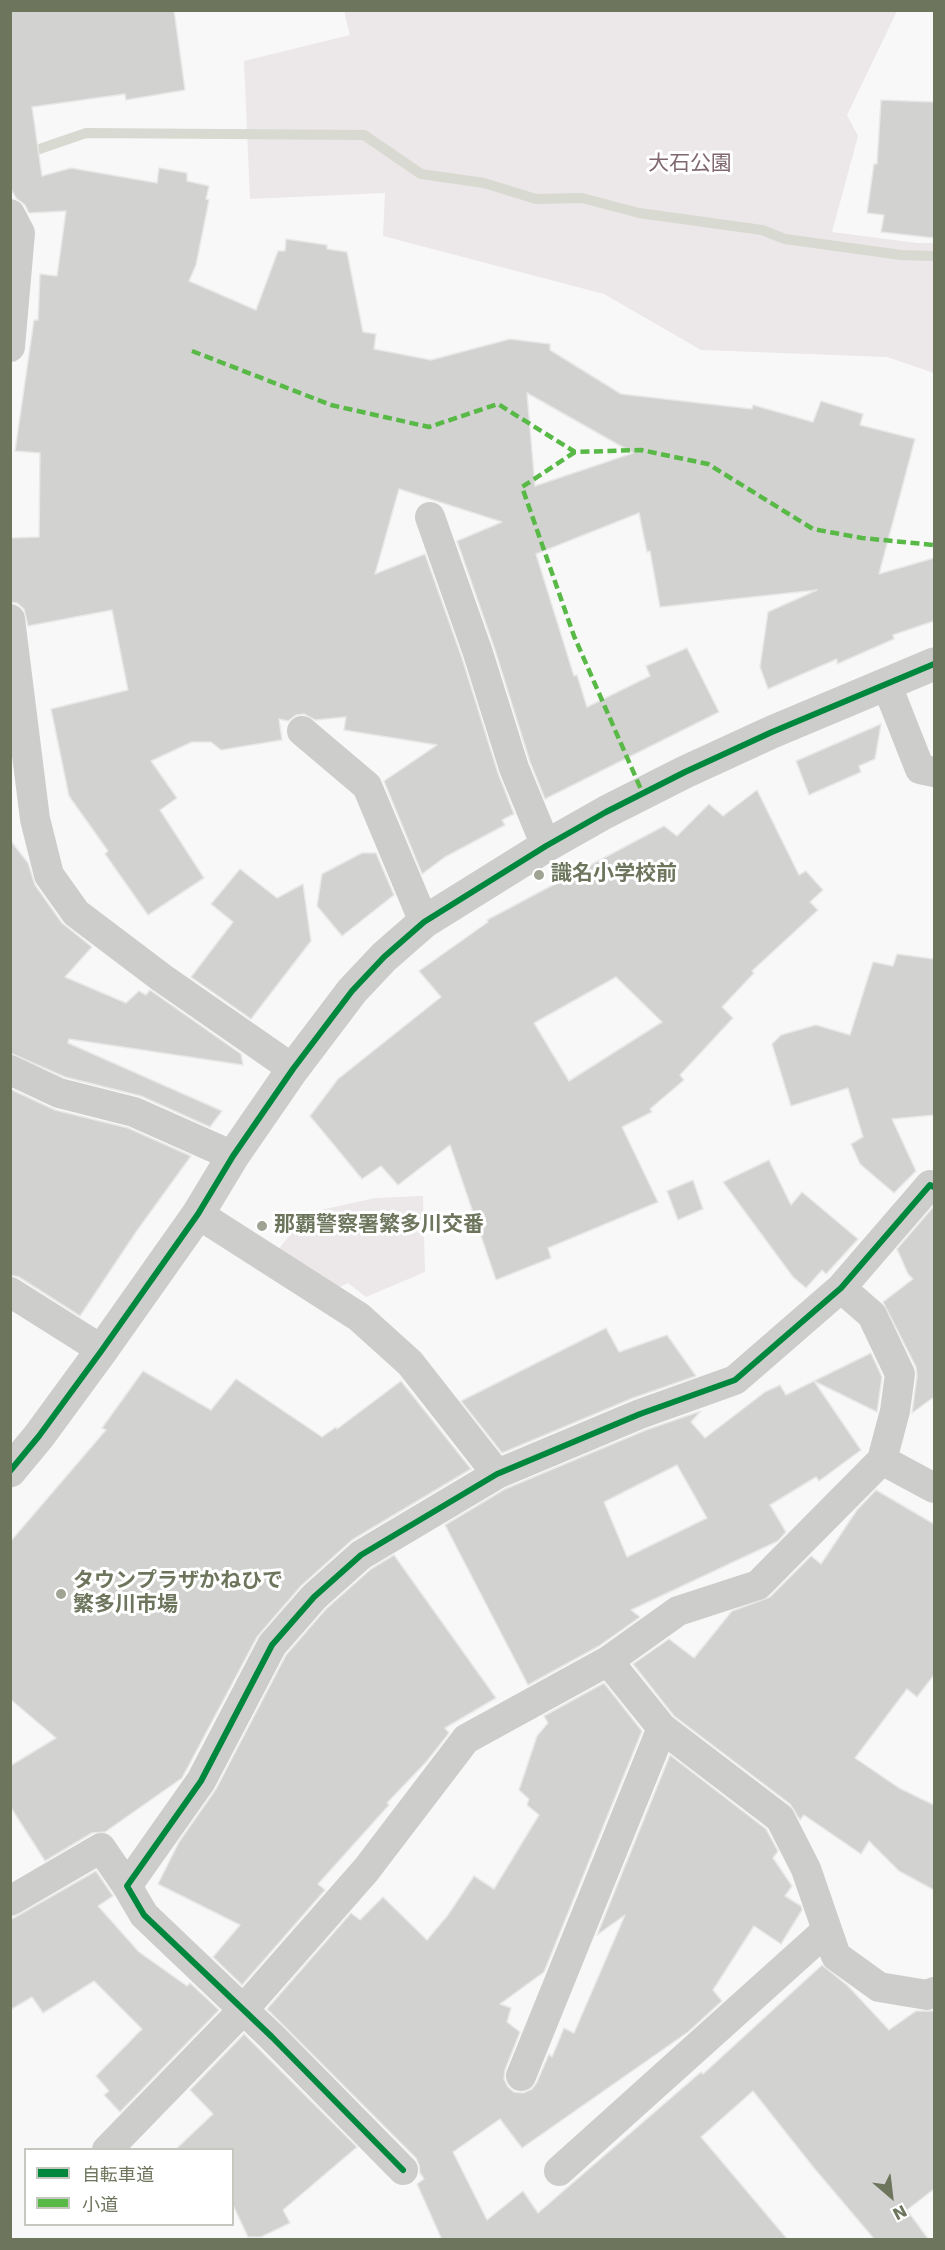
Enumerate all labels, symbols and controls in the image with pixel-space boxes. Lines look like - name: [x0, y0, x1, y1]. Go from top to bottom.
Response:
- park label: 大石公園: [648, 152, 732, 178]
- place label: 識名小学校前: [551, 862, 677, 888]
- marker: 識名小学校前: [532, 868, 546, 882]
- place label: 那覇警察署繁多川交番: [274, 1213, 484, 1239]
- marker: 那覇警察署繁多川交番: [255, 1219, 269, 1233]
- place label: タウンプラザかねひで 繁多川市場: [73, 1569, 283, 1619]
- marker: タウンプラザかねひで 繁多川市場: [54, 1587, 68, 1601]
- legend: [24, 2148, 234, 2226]
- text: 自転車道: [82, 2164, 154, 2185]
- north arrow: [861, 2166, 921, 2226]
- text: 小道: [82, 2194, 118, 2215]
- text: N: [889, 2201, 910, 2224]

